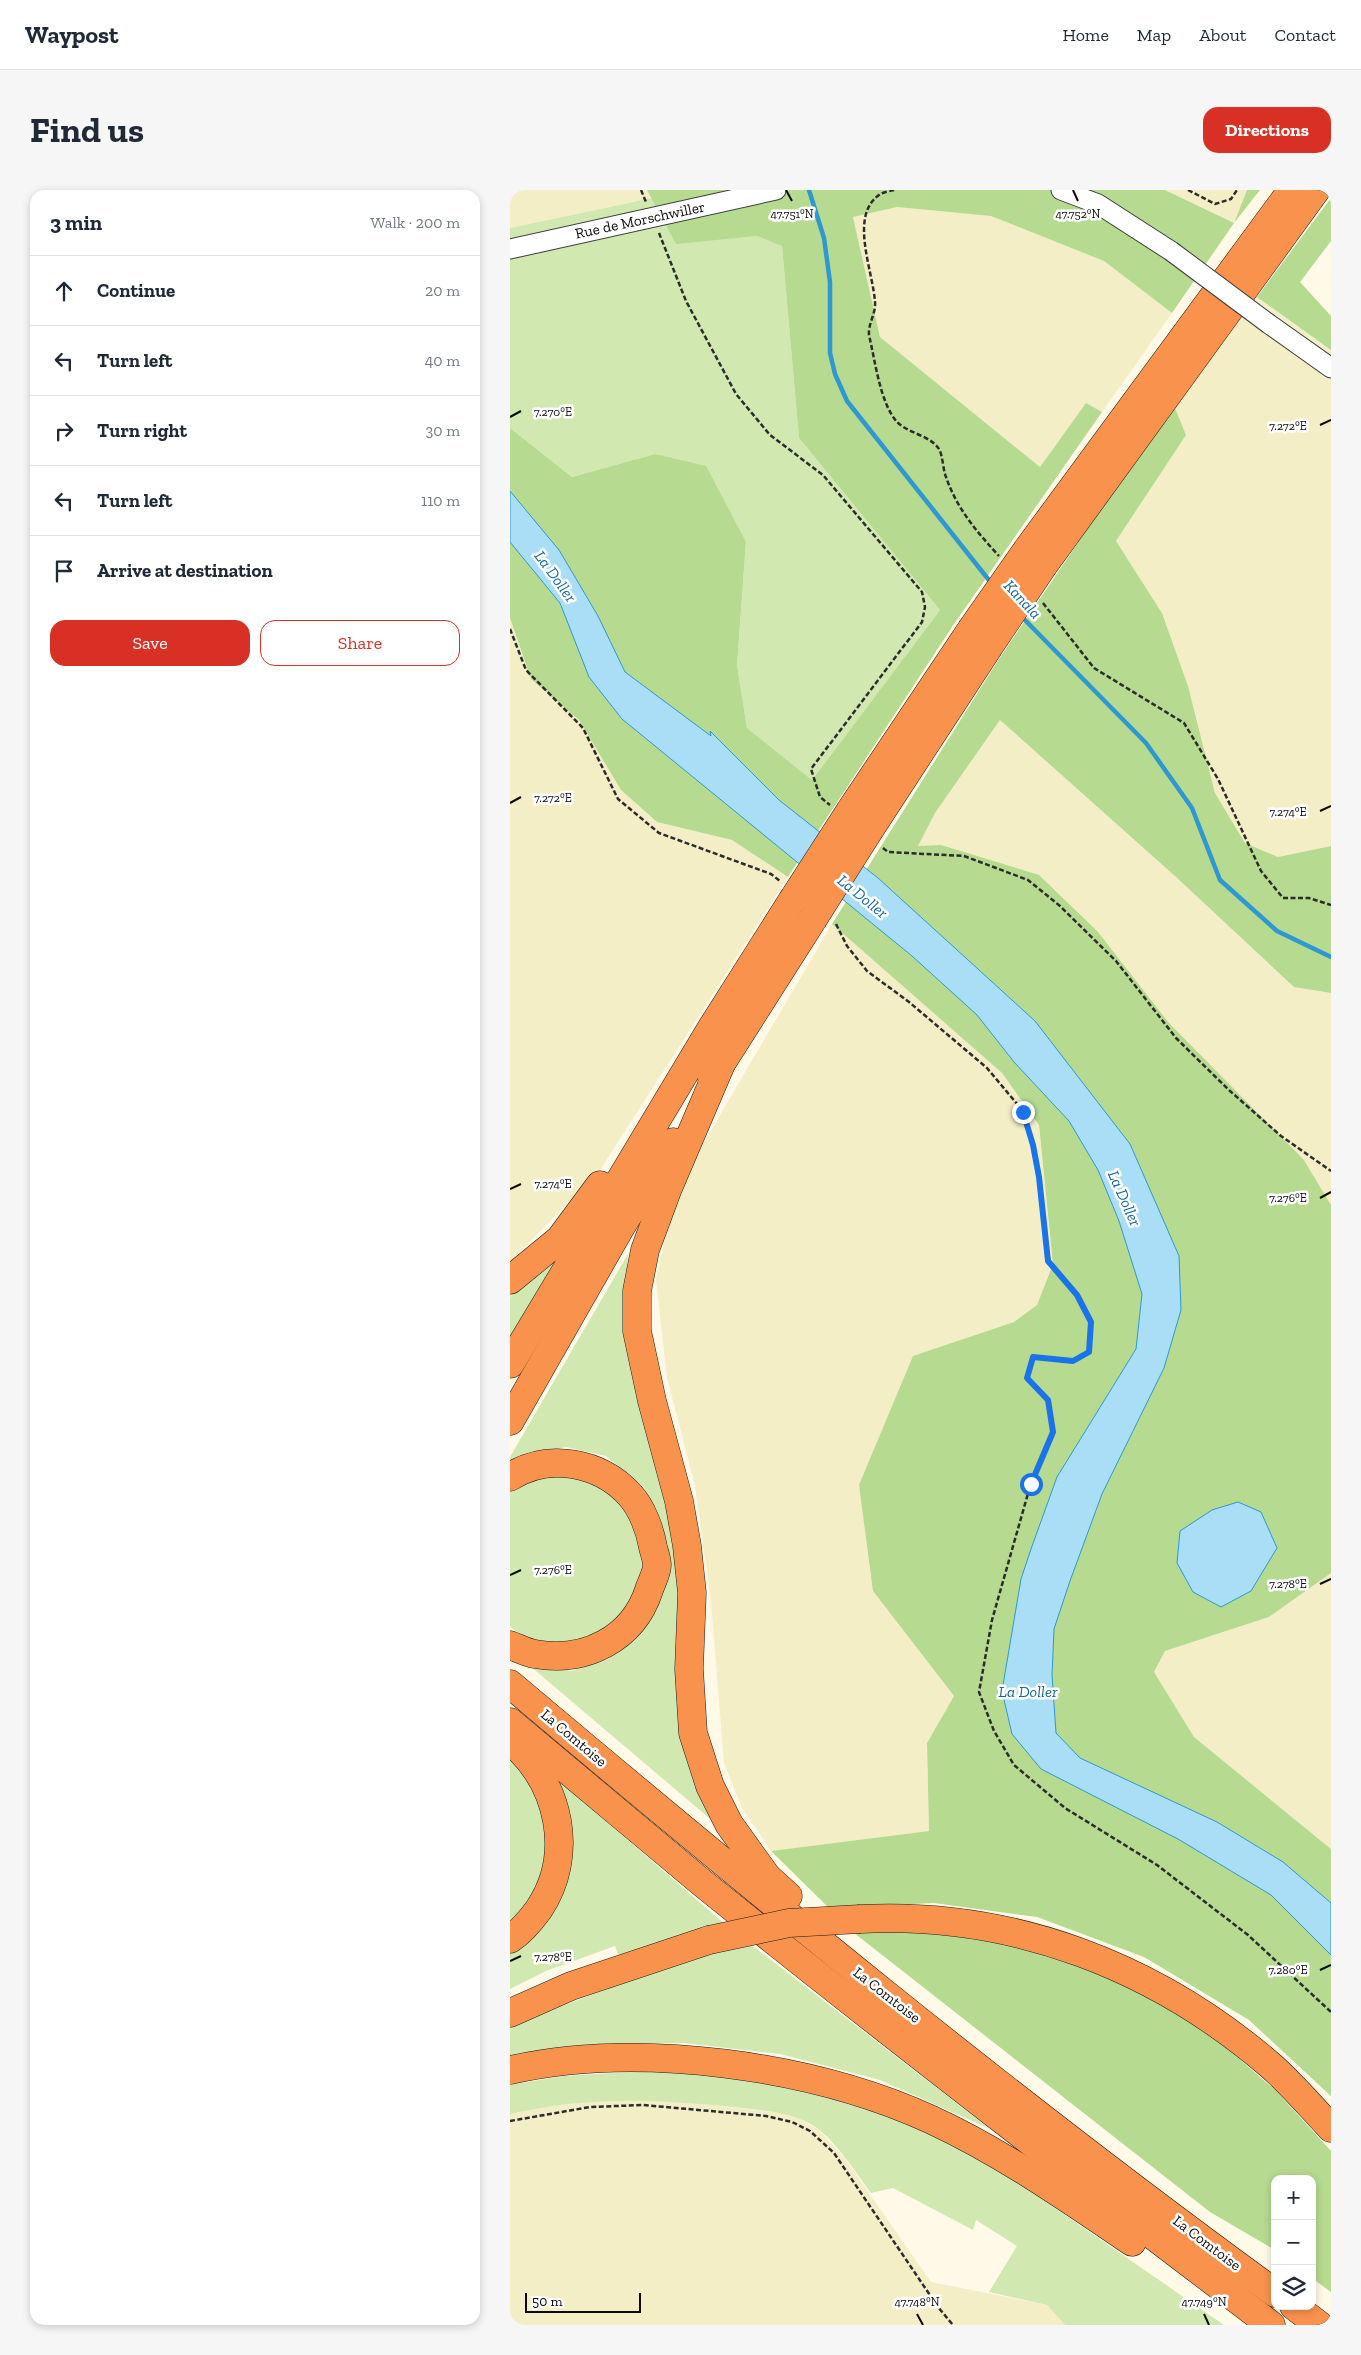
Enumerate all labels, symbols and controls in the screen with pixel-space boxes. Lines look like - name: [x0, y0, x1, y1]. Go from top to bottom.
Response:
- text: Waypost: [25, 20, 119, 49]
- text: Home: [1062, 24, 1109, 46]
- text: Map: [1137, 24, 1171, 46]
- text: About: [1199, 24, 1246, 46]
- text: Contact: [1274, 24, 1336, 46]
- button: Directions: [1203, 107, 1331, 153]
- text: Find us: [30, 109, 144, 151]
- street label: Rue de Morschwiller: [573, 197, 707, 243]
- text: 47.751°N: [770, 207, 814, 221]
- text: 47.752°N: [1056, 207, 1101, 221]
- text: 3 min: [50, 210, 102, 235]
- text: Walk · 200 m: [371, 213, 460, 232]
- icon: ahead: [50, 277, 78, 305]
- text: Continue: [97, 279, 175, 302]
- text: 20 m: [425, 281, 460, 300]
- icon: left: [50, 347, 78, 375]
- text: Turn left: [97, 349, 172, 372]
- text: 40 m: [425, 351, 460, 370]
- text: 7.270°E: [534, 405, 572, 419]
- icon: right: [50, 417, 78, 445]
- text: Turn right: [97, 419, 187, 442]
- text: 7.272°E: [1269, 419, 1307, 433]
- text: 30 m: [426, 421, 460, 440]
- icon: left: [50, 487, 78, 515]
- text: Turn left: [97, 489, 172, 512]
- text: 110 m: [421, 491, 460, 510]
- water label: La Doller: [531, 547, 581, 606]
- icon: arrive: [50, 557, 78, 585]
- text: Arrive at destination: [97, 559, 273, 582]
- water label: Kanala: [1000, 576, 1045, 623]
- button: Save: [50, 620, 250, 666]
- button: Share: [260, 620, 460, 666]
- text: 7.272°E: [534, 791, 572, 805]
- text: 7.274°E: [1269, 805, 1307, 819]
- water label: La Doller: [834, 870, 892, 923]
- route end: [1012, 1101, 1035, 1124]
- water label: La Doller: [1104, 1167, 1145, 1229]
- text: 7.274°E: [534, 1177, 572, 1191]
- text: 7.276°E: [1269, 1191, 1307, 1205]
- route start: [1020, 1473, 1043, 1496]
- text: 7.276°E: [534, 1563, 572, 1577]
- text: 7.278°E: [1269, 1577, 1307, 1591]
- water label: La Doller: [999, 1682, 1058, 1701]
- street label: La Comtoise: [537, 1705, 611, 1771]
- text: 7.278°E: [534, 1950, 572, 1964]
- street label: La Comtoise: [850, 1963, 924, 2027]
- text: 7.280°E: [1269, 1963, 1308, 1977]
- map controls: [1271, 2175, 1316, 2310]
- button: +: [1271, 2175, 1316, 2220]
- street label: La Comtoise: [1170, 2212, 1244, 2274]
- button: −: [1271, 2220, 1316, 2265]
- button: layers: [1271, 2265, 1316, 2310]
- scale bar: [525, 2290, 641, 2313]
- text: 50 m: [532, 2293, 563, 2310]
- text: 47.748°N: [894, 2295, 940, 2309]
- text: 47.749°N: [1181, 2295, 1227, 2309]

